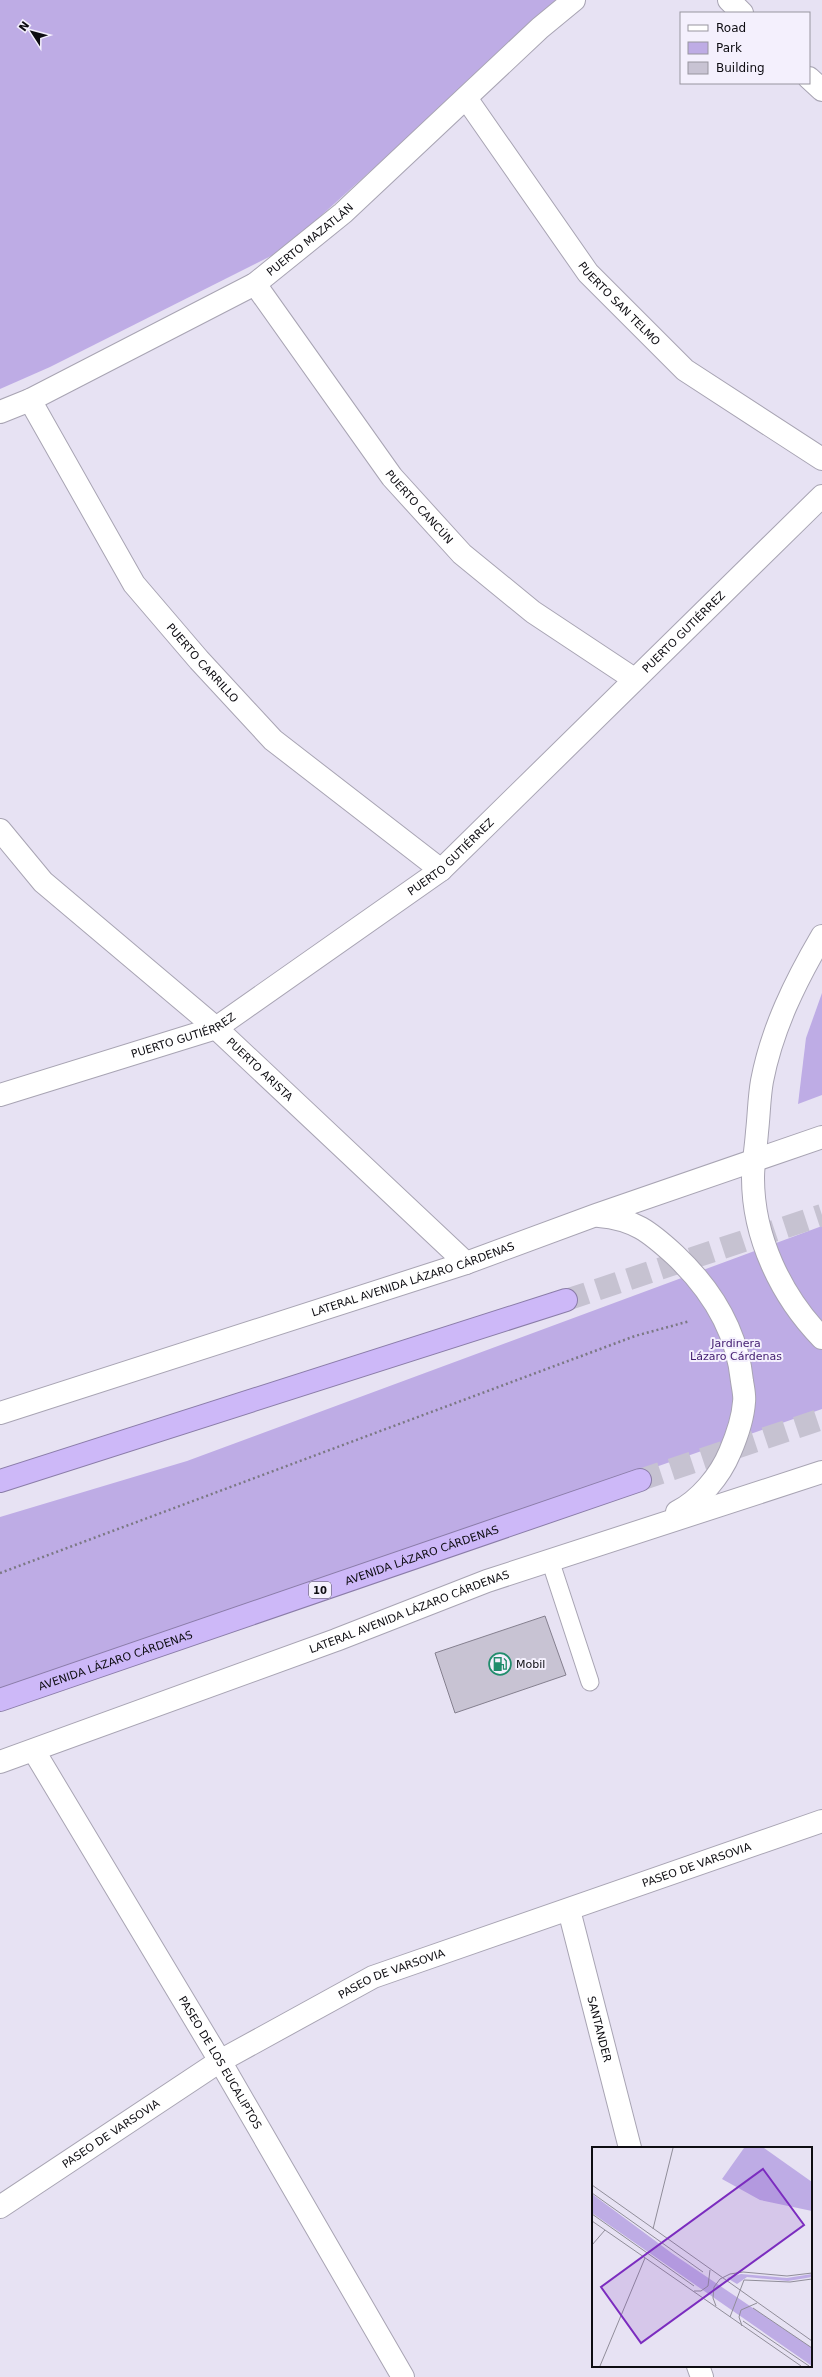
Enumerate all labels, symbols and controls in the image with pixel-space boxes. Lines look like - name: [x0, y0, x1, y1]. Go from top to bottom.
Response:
- north arrow: [12, 12, 52, 52]
- legend: [680, 12, 810, 84]
- text: N: [16, 19, 32, 34]
- text: Road: [716, 21, 746, 35]
- text: Park: [716, 41, 742, 55]
- text: Building: [716, 61, 765, 75]
- street label: PUERTO MAZATLÁN: [264, 201, 356, 279]
- street label: PUERTO SAN TELMO: [576, 259, 663, 348]
- street label: PUERTO CANCÚN: [383, 467, 456, 546]
- street label: PUERTO GUTIÉRREZ: [640, 588, 728, 675]
- street label: PUERTO CARRILLO: [164, 621, 242, 705]
- street label: PUERTO GUTIÉRREZ: [405, 815, 497, 898]
- street label: PUERTO GUTIÉRREZ: [130, 1010, 238, 1060]
- street label: PUERTO ARISTA: [224, 1035, 296, 1104]
- street label: LATERAL AVENIDA LÁZARO CÁRDENAS: [310, 1239, 516, 1319]
- park label: Jardinera Lázaro Cárdenas: [690, 1337, 782, 1363]
- street label: AVENIDA LÁZARO CÁRDENAS: [343, 1523, 501, 1587]
- street label: LATERAL AVENIDA LÁZARO CÁRDENAS: [307, 1568, 511, 1656]
- road number: 10: [309, 1582, 331, 1598]
- street label: AVENIDA LÁZARO CÁRDENAS: [37, 1628, 194, 1693]
- fuel station icon: Mobil: [487, 1651, 513, 1677]
- place label: Mobil: [516, 1658, 545, 1671]
- street label: PASEO DE VARSOVIA: [640, 1840, 753, 1890]
- street label: PASEO DE VARSOVIA: [336, 1946, 447, 2001]
- street label: PASEO DE LOS EUCALIPTOS: [176, 1994, 264, 2131]
- street label: SANTANDER: [585, 1995, 614, 2064]
- street label: PASEO DE VARSOVIA: [60, 2096, 162, 2170]
- inset map: [592, 2147, 812, 2367]

